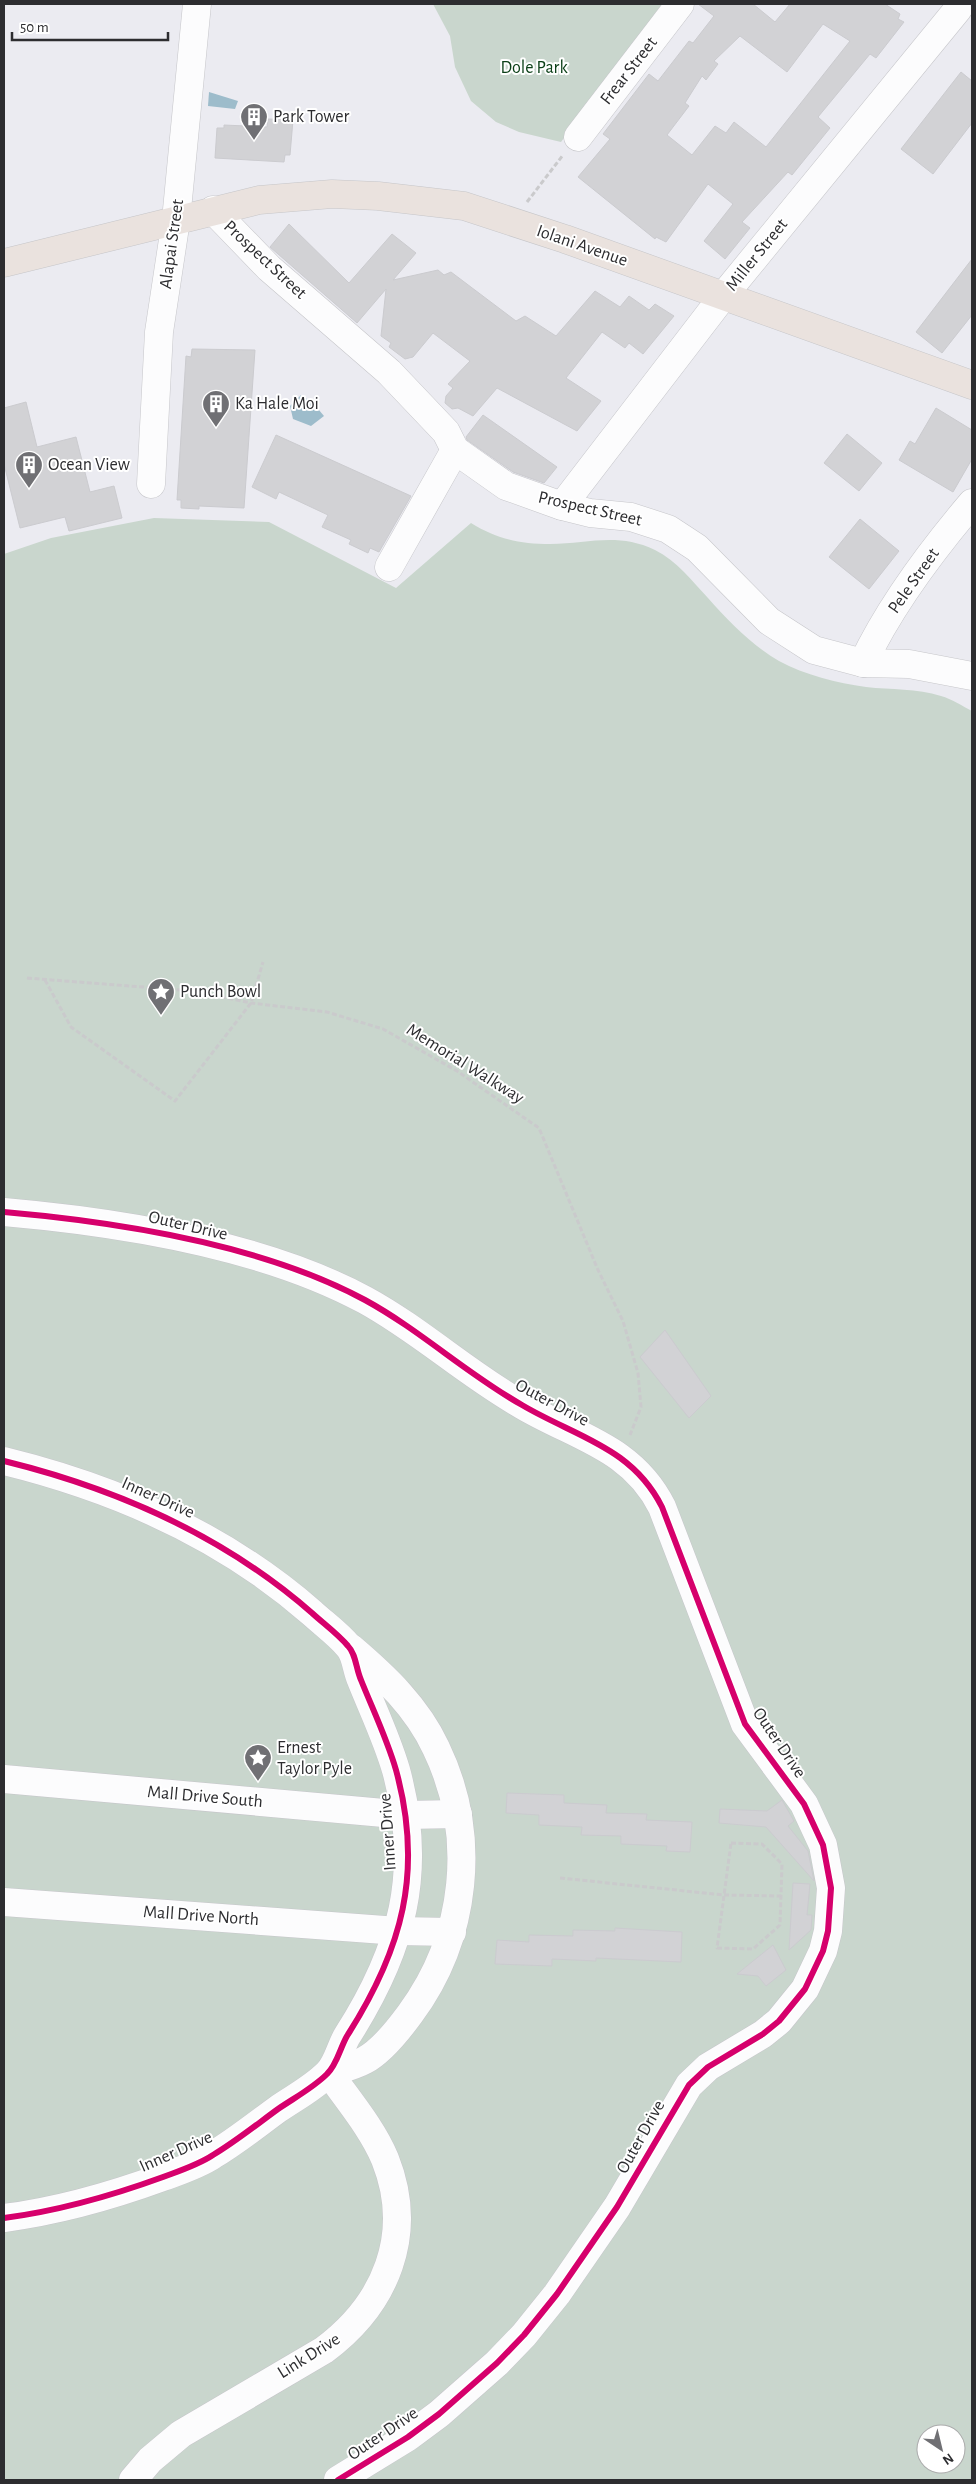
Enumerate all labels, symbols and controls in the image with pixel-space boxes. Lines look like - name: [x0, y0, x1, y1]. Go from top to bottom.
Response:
- scale bar: [12, 10, 169, 42]
- text: 50 m: [20, 20, 49, 35]
- street label: Frear Street: [597, 34, 661, 108]
- park label: Dole Park: [500, 59, 568, 77]
- building icon: Park Tower: [239, 102, 269, 141]
- place label: Park Tower: [273, 108, 349, 126]
- street label: Alapai Street: [157, 198, 187, 290]
- street label: Miller Street: [723, 215, 792, 294]
- street label: Prospect Street: [220, 217, 310, 303]
- street label: Iolani Avenue: [534, 222, 630, 270]
- building icon: Ka Hale Moi: [201, 389, 231, 428]
- place label: Ka Hale Moi: [235, 395, 319, 413]
- building icon: Ocean View: [14, 450, 44, 489]
- place label: Ocean View: [48, 456, 130, 474]
- street label: Prospect Street: [536, 488, 644, 530]
- street label: Pele Street: [885, 545, 943, 617]
- place icon: Punch Bowl: [146, 977, 176, 1016]
- place label: Punch Bowl: [180, 983, 261, 1001]
- street label: Memorial Walkway: [403, 1021, 527, 1108]
- street label: Outer Drive: [147, 1208, 229, 1244]
- street label: Outer Drive: [512, 1376, 592, 1430]
- street label: Inner Drive: [119, 1474, 197, 1522]
- street label: Outer Drive: [749, 1705, 809, 1781]
- place label: Ernest Taylor Pyle: [277, 1739, 352, 1778]
- place icon: Ernest Taylor Pyle: [243, 1743, 273, 1782]
- street label: Mall Drive South: [146, 1783, 264, 1811]
- street label: Inner Drive: [376, 1793, 400, 1871]
- street label: Mall Drive North: [142, 1903, 260, 1929]
- street label: Outer Drive: [614, 2097, 668, 2177]
- street label: Inner Drive: [137, 2128, 215, 2176]
- street label: Link Drive: [275, 2330, 343, 2382]
- street label: Outer Drive: [345, 2404, 421, 2464]
- north arrow: [916, 2424, 966, 2474]
- text: N: [940, 2450, 956, 2467]

